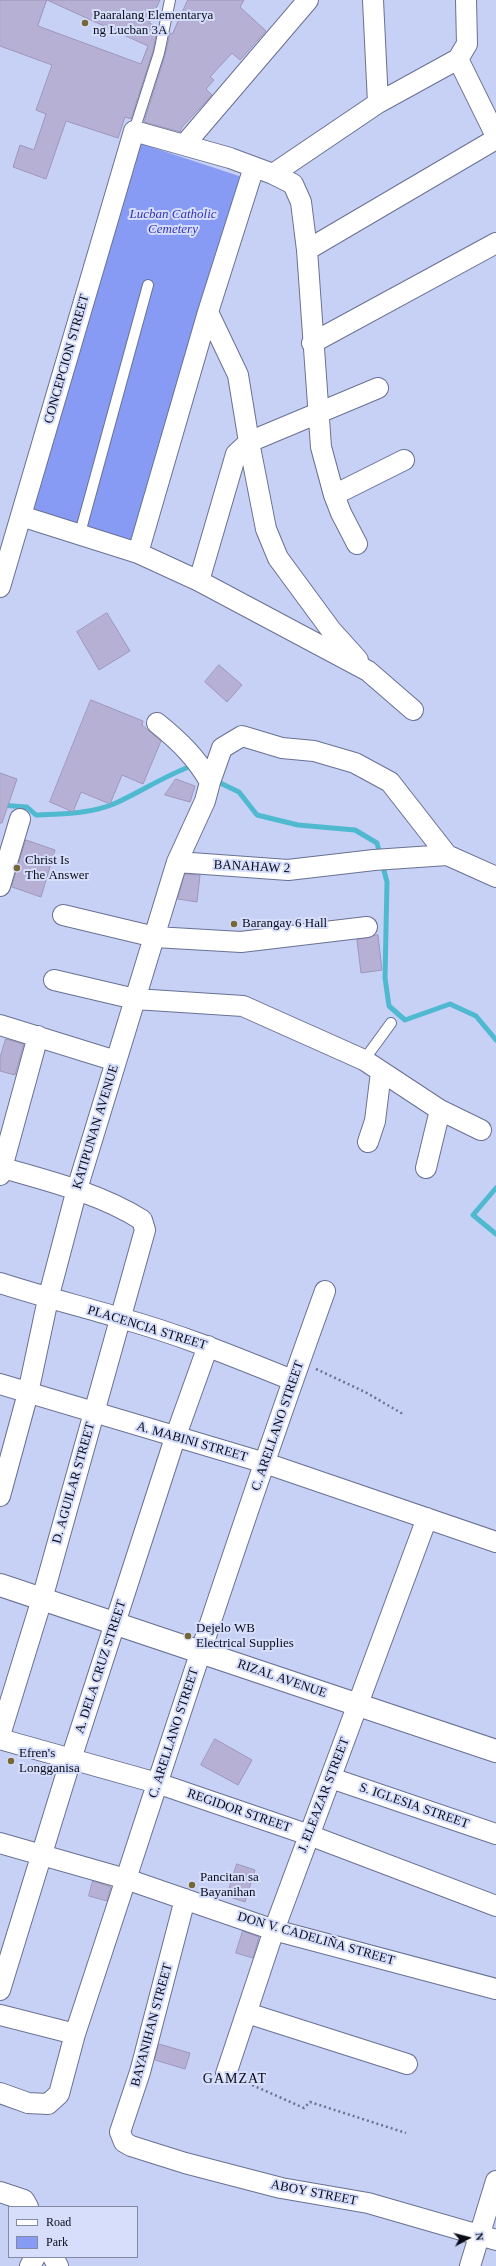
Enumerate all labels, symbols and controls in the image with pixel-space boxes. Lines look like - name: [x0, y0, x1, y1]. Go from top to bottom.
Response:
- place label: Paaralang Elementarya ng Lucban 3A: [93, 8, 213, 39]
- marker: Paaralang Elementarya ng Lucban 3A: [80, 18, 90, 28]
- park label: Lucban Catholic Cemetery: [129, 207, 217, 238]
- street label: CONCEPCION STREET: [41, 292, 93, 426]
- place label: Christ Is The Answer: [25, 853, 89, 884]
- street label: BANAHAW 2: [213, 857, 291, 877]
- marker: Christ Is The Answer: [12, 863, 22, 873]
- place label: Barangay 6 Hall: [242, 916, 327, 932]
- marker: Barangay 6 Hall: [229, 919, 239, 929]
- street label: KATIPUNAN AVENUE: [70, 1063, 122, 1191]
- street label: PLACENCIA STREET: [85, 1302, 209, 1354]
- street label: C. ARELLANO STREET: [248, 1359, 308, 1493]
- street label: A. MABINI STREET: [135, 1419, 249, 1465]
- street label: D. AGUILAR STREET: [49, 1421, 99, 1545]
- street label: A. DELA CRUZ STREET: [72, 1598, 130, 1736]
- place label: Dejelo WB Electrical Supplies: [196, 1621, 294, 1652]
- marker: Dejelo WB Electrical Supplies: [183, 1631, 193, 1641]
- street label: RIZAL AVENUE: [235, 1656, 329, 1702]
- street label: C. ARELLANO STREET: [146, 1666, 202, 1800]
- street label: J. ELEAZAR STREET: [295, 1735, 353, 1855]
- place label: Efren's Longganisa: [19, 1746, 80, 1777]
- marker: Efren's Longganisa: [6, 1756, 16, 1766]
- street label: S. IGLESIA STREET: [357, 1780, 471, 1832]
- street label: REGIDOR STREET: [185, 1786, 293, 1836]
- place label: Pancitan sa Bayanihan: [200, 1870, 259, 1901]
- marker: Pancitan sa Bayanihan: [187, 1880, 197, 1890]
- street label: DON V. CADELIÑA STREET: [236, 1909, 396, 1969]
- street label: BAYANIHAN STREET: [128, 1962, 176, 2088]
- district label: GAMZAT: [203, 2071, 267, 2087]
- street label: ABOY STREET: [269, 2177, 359, 2209]
- legend: [8, 2206, 138, 2258]
- text: Road: [46, 2215, 71, 2229]
- north arrow: [448, 2218, 488, 2258]
- text: N: [473, 2232, 486, 2241]
- text: Park: [46, 2235, 68, 2249]

